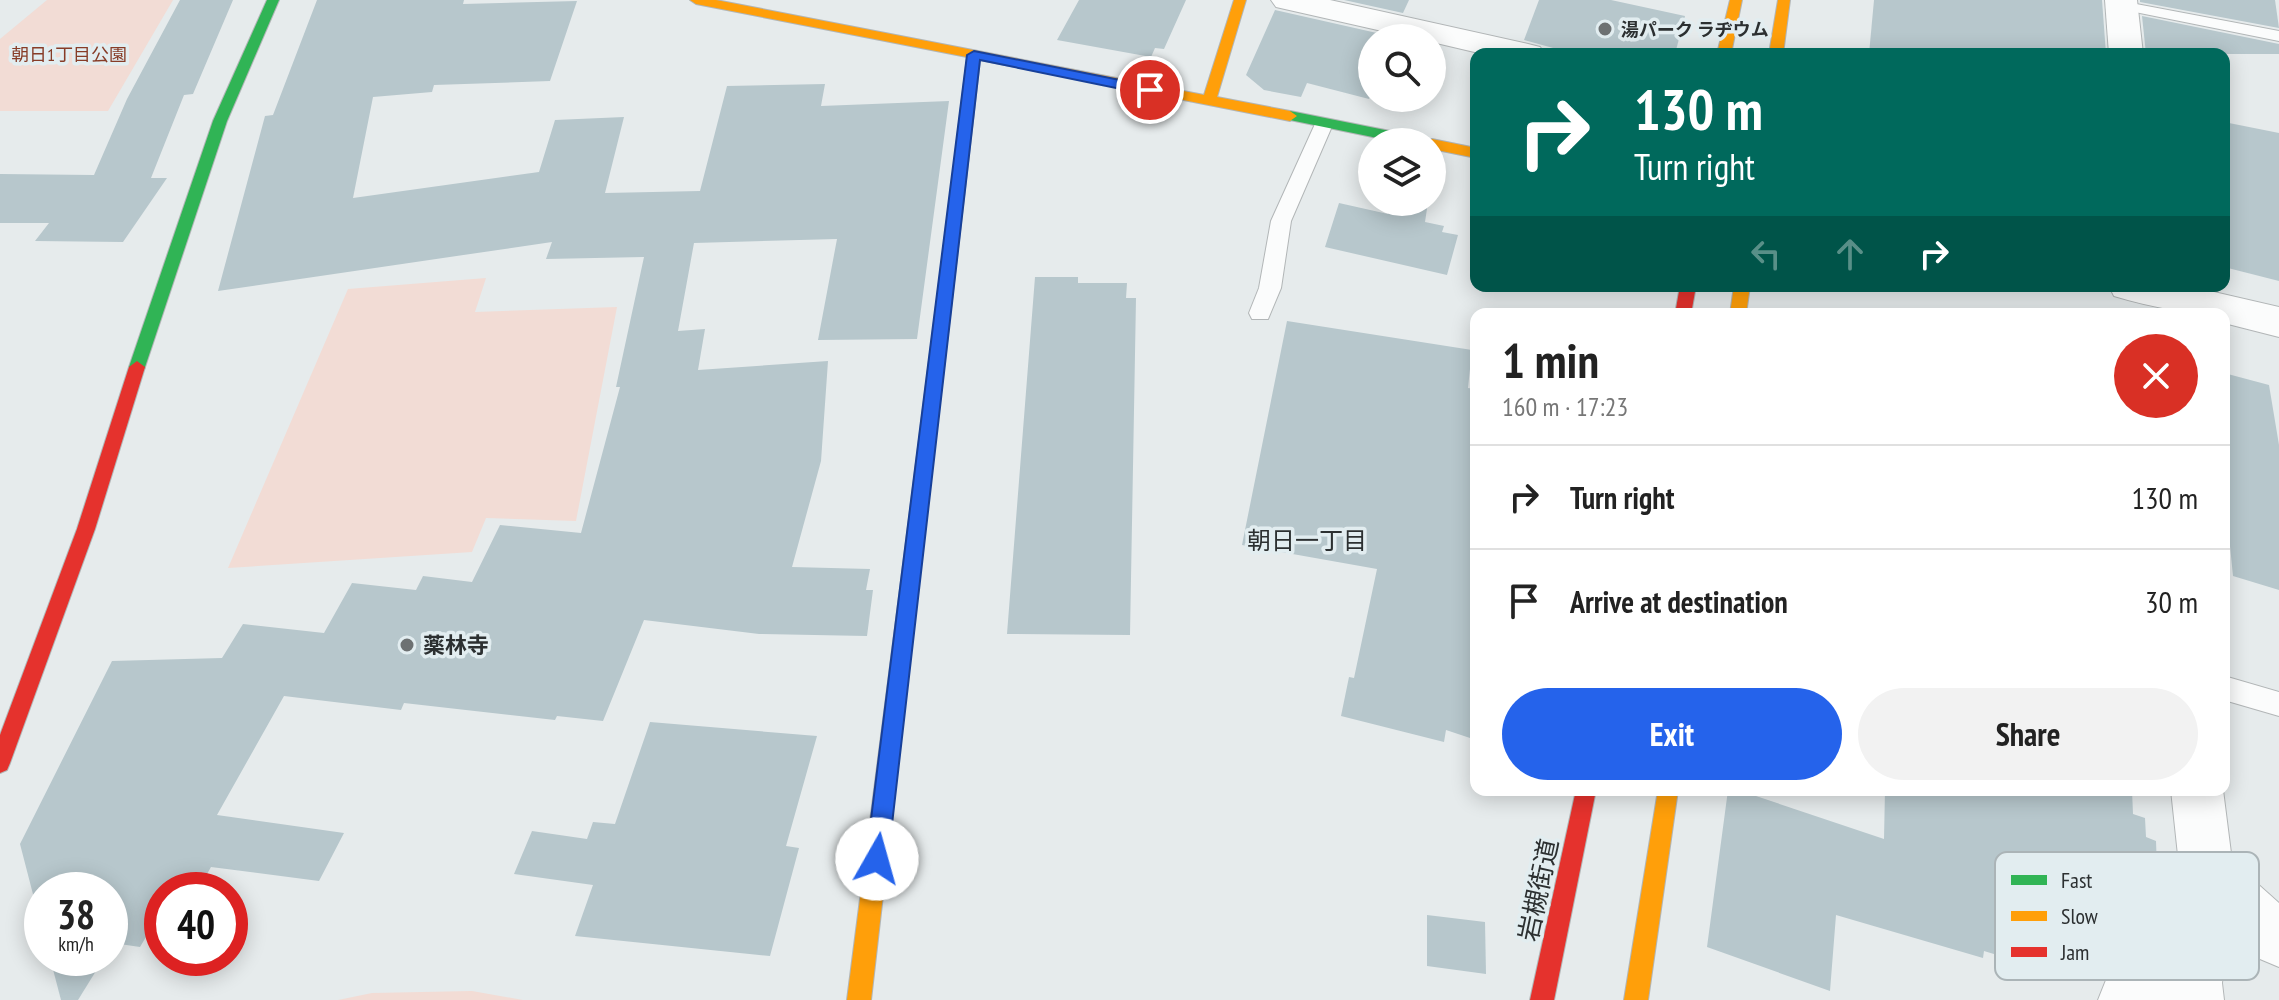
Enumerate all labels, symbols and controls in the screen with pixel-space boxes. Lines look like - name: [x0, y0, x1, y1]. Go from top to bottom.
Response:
- place label: 湯パーク ラヂウム: [1621, 18, 1769, 41]
- marker: 湯パーク ラヂウム: [1596, 20, 1614, 38]
- map controls: [1358, 24, 1446, 216]
- button: search: [1358, 24, 1446, 112]
- park label: 朝日1丁目公園: [11, 43, 127, 66]
- pin: [1116, 56, 1184, 124]
- icon: arrive: [1128, 68, 1172, 112]
- text: 130 m: [1634, 73, 1763, 145]
- icon: right: [1502, 80, 1606, 184]
- button: layers: [1358, 128, 1446, 216]
- text: Turn right: [1634, 143, 1755, 190]
- icon: left: [1744, 232, 1788, 276]
- icon: ahead: [1828, 232, 1872, 276]
- icon: right: [1912, 232, 1956, 276]
- text: 1 min: [1502, 329, 1599, 391]
- button: close: [2114, 334, 2198, 418]
- text: 160 m · 17:23: [1502, 390, 1628, 423]
- icon: right: [1502, 475, 1546, 519]
- text: Turn right: [1570, 478, 1674, 517]
- text: 130 m: [2132, 478, 2198, 517]
- district label: 朝日一丁目: [1247, 525, 1367, 556]
- icon: arrive: [1502, 579, 1546, 623]
- text: Arrive at destination: [1570, 582, 1788, 621]
- text: 30 m: [2145, 582, 2198, 621]
- place label: 薬林寺: [423, 631, 489, 659]
- marker: 薬林寺: [398, 636, 416, 654]
- button: Exit: [1502, 688, 1842, 780]
- button: Share: [1858, 688, 2198, 780]
- position arrow: [835, 817, 919, 901]
- street label: 岩槻街道: [1511, 836, 1565, 944]
- legend: [1995, 852, 2259, 980]
- text: Fast: [2061, 866, 2092, 894]
- speed limit sign: 40: [144, 872, 248, 976]
- text: 38: [57, 888, 95, 940]
- text: Slow: [2061, 902, 2098, 930]
- text: km/h: [58, 931, 94, 957]
- text: Jam: [2060, 938, 2089, 966]

